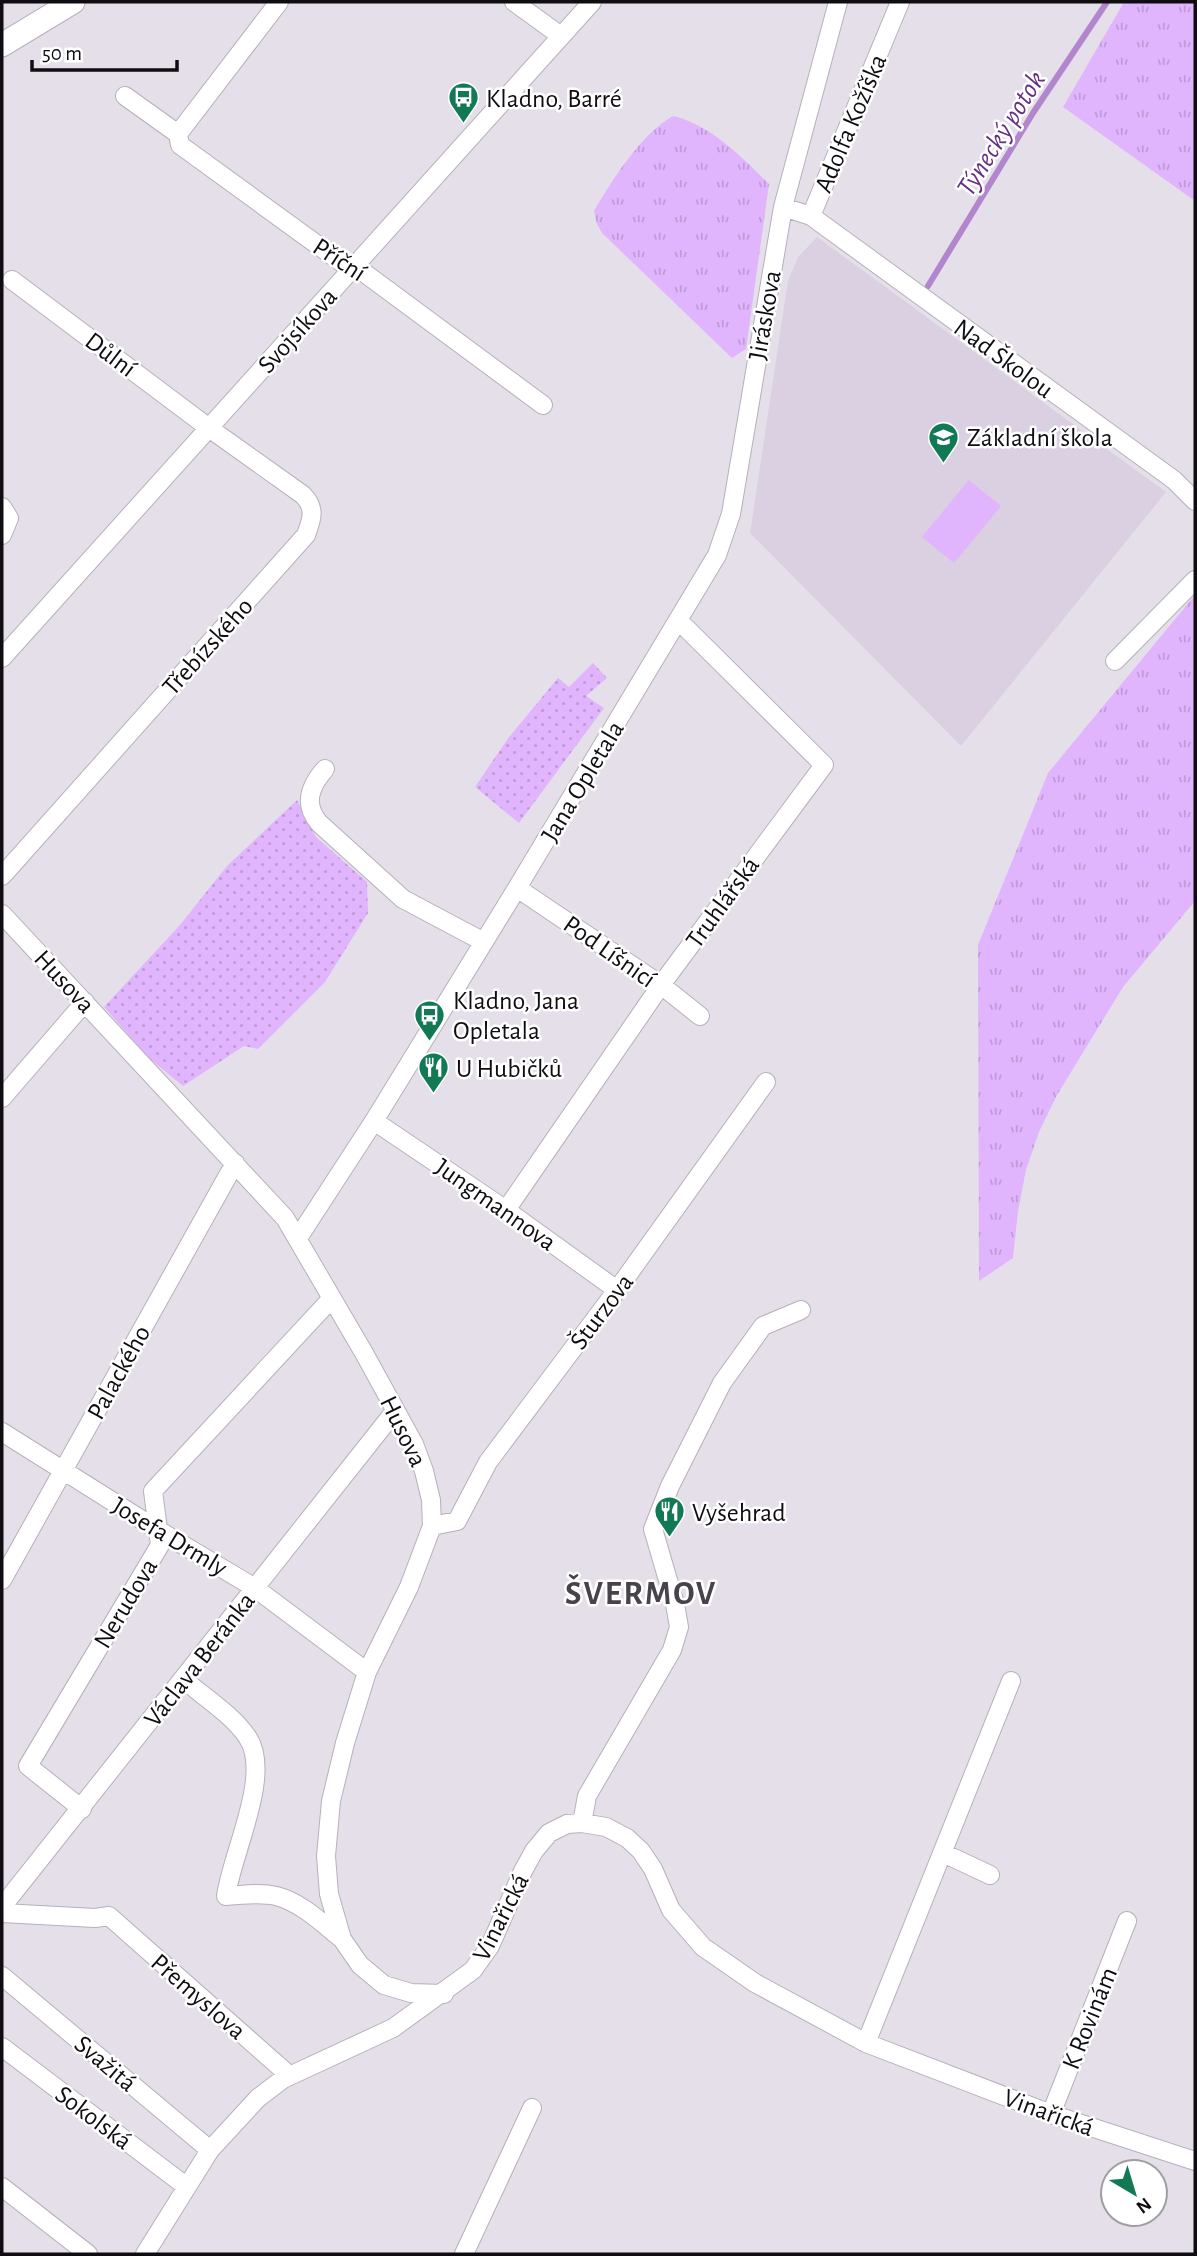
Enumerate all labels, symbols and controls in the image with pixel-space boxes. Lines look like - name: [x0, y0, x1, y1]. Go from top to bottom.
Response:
- scale bar: [32, 28, 177, 72]
- text: 50 m: [42, 43, 82, 64]
- street label: Adolfa Kožíška: [810, 51, 892, 196]
- water label: Týnecký potok: [952, 67, 1051, 202]
- bus stop icon: Kladno, Barré: [446, 81, 480, 125]
- place label: Kladno, Barré: [486, 86, 622, 112]
- street label: Příční: [308, 233, 371, 287]
- street label: Jiráskova: [744, 268, 786, 362]
- street label: Svojsíkova: [253, 283, 342, 378]
- street label: Nad Školou: [949, 313, 1058, 403]
- street label: Důlní: [80, 328, 141, 383]
- school or university icon: Základní škola: [927, 420, 961, 464]
- place label: Základní škola: [967, 425, 1113, 451]
- street label: Třebízského: [158, 593, 258, 700]
- street label: Jana Opletala: [537, 717, 629, 846]
- street label: Truhlářská: [681, 852, 764, 953]
- street label: Pod Líšnicí: [559, 911, 661, 993]
- street label: Husova: [29, 945, 99, 1018]
- place label: Kladno, Jana Opletala: [453, 988, 579, 1044]
- bus stop icon: Kladno, Jana Opletala: [413, 998, 447, 1042]
- restaurant icon: U Hubičků: [416, 1051, 450, 1095]
- place label: U Hubičků: [456, 1056, 562, 1082]
- street label: Jungmannova: [430, 1154, 561, 1256]
- street label: Šturzova: [564, 1268, 638, 1354]
- street label: Palackého: [83, 1321, 155, 1424]
- street label: Husova: [375, 1392, 431, 1471]
- street label: Josefa Drmly: [107, 1492, 232, 1581]
- restaurant icon: Vyšehrad: [652, 1495, 686, 1539]
- place label: Vyšehrad: [692, 1500, 786, 1526]
- street label: Nerudova: [89, 1554, 163, 1653]
- district label: ŠVERMOV: [565, 1574, 717, 1611]
- street label: Václava Beránka: [139, 1588, 260, 1732]
- street label: Vinařická: [468, 1870, 534, 1965]
- street label: Přemyslova: [146, 1949, 251, 2045]
- street label: K Rovinám: [1058, 1964, 1122, 2073]
- street label: Svažitá: [70, 2031, 141, 2097]
- street label: Sokolská: [50, 2081, 136, 2155]
- street label: Vinařická: [1000, 2085, 1097, 2141]
- north arrow: [1099, 2158, 1169, 2228]
- text: N: [1132, 2194, 1155, 2217]

